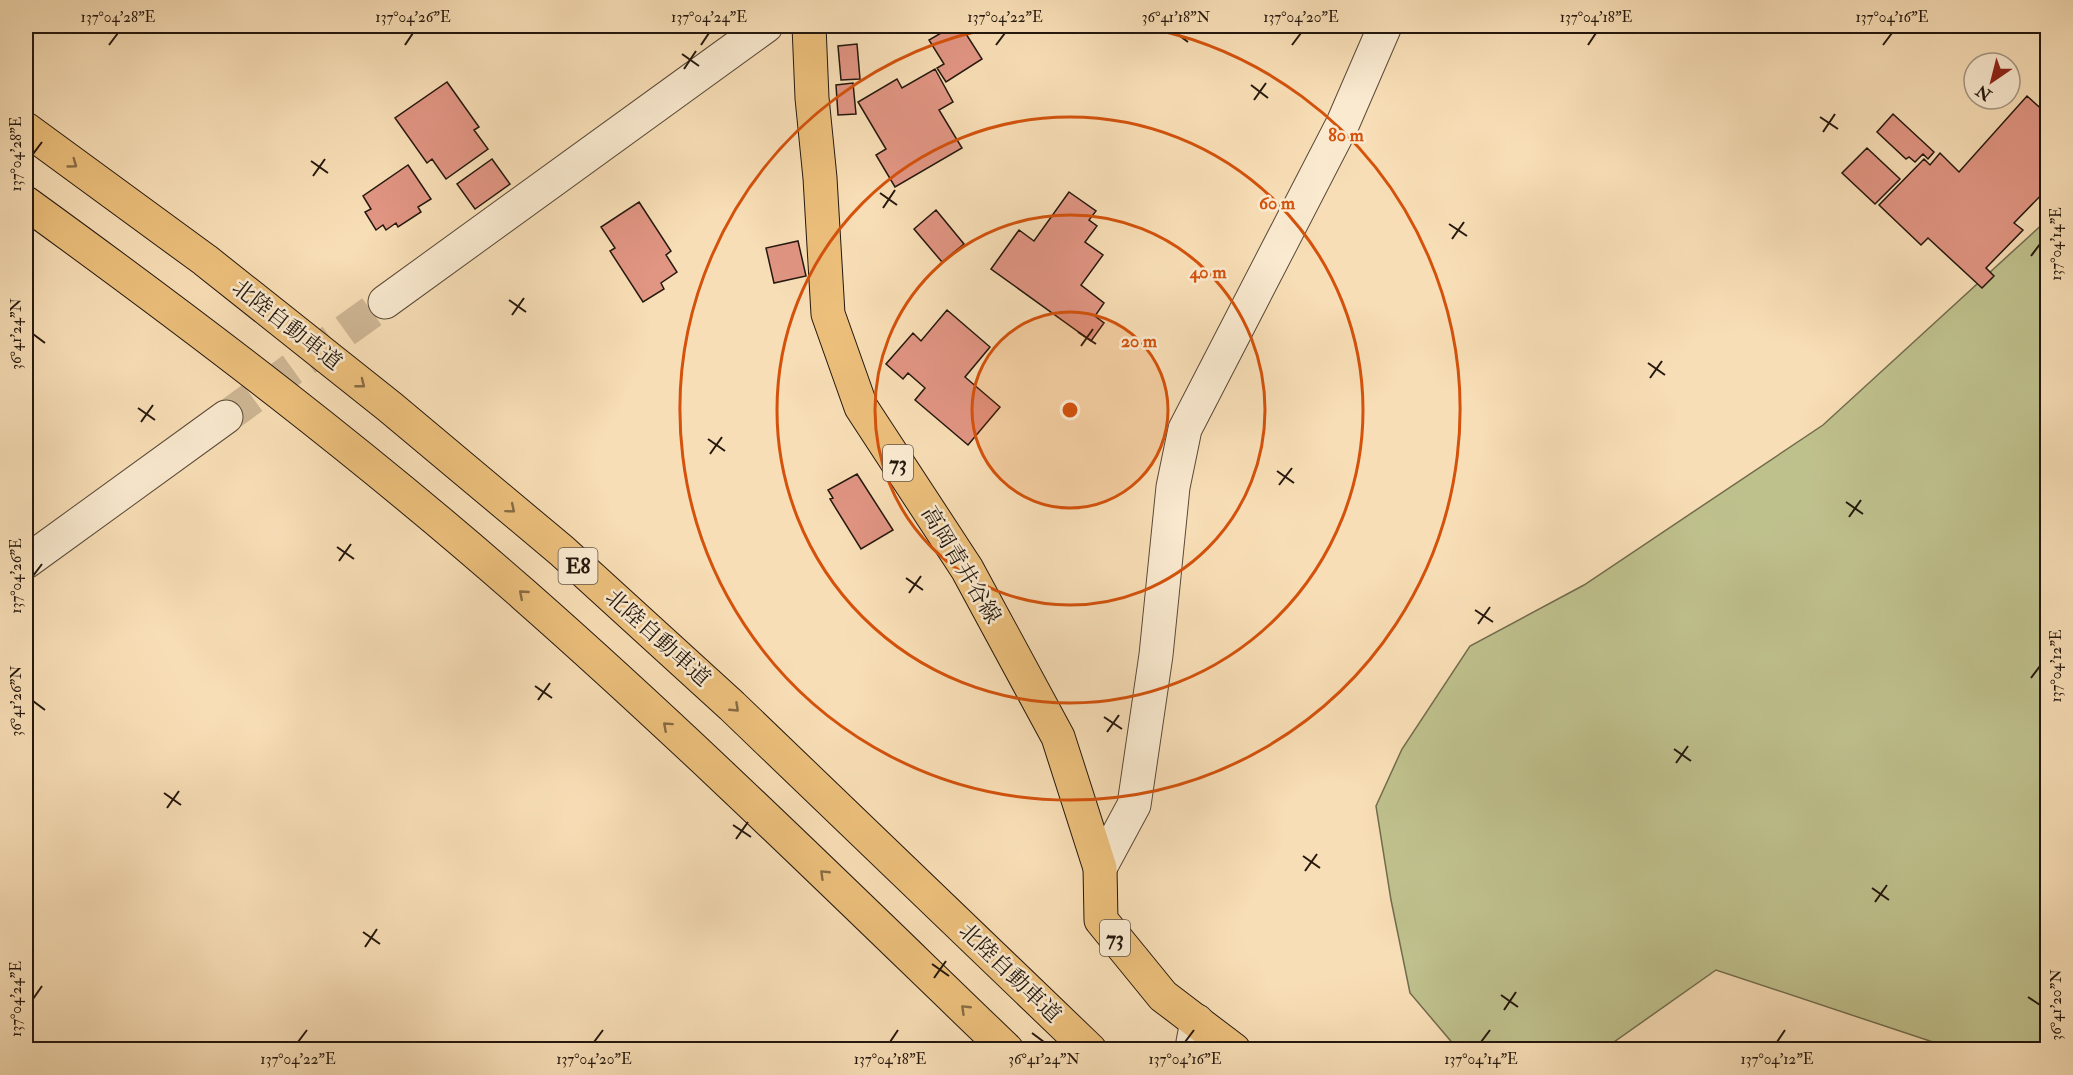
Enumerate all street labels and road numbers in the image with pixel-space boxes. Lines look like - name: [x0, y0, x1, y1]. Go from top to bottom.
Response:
- street label: 北陸自動車道: [226, 273, 348, 377]
- road number: 73: [883, 445, 913, 481]
- street label: 高岡青井谷線: [915, 501, 1007, 629]
- road number: E8: [558, 548, 598, 584]
- street label: 北陸自動車道: [600, 583, 716, 693]
- street label: 北陸自動車道: [953, 917, 1067, 1029]
- road number: 73: [1100, 920, 1130, 956]

